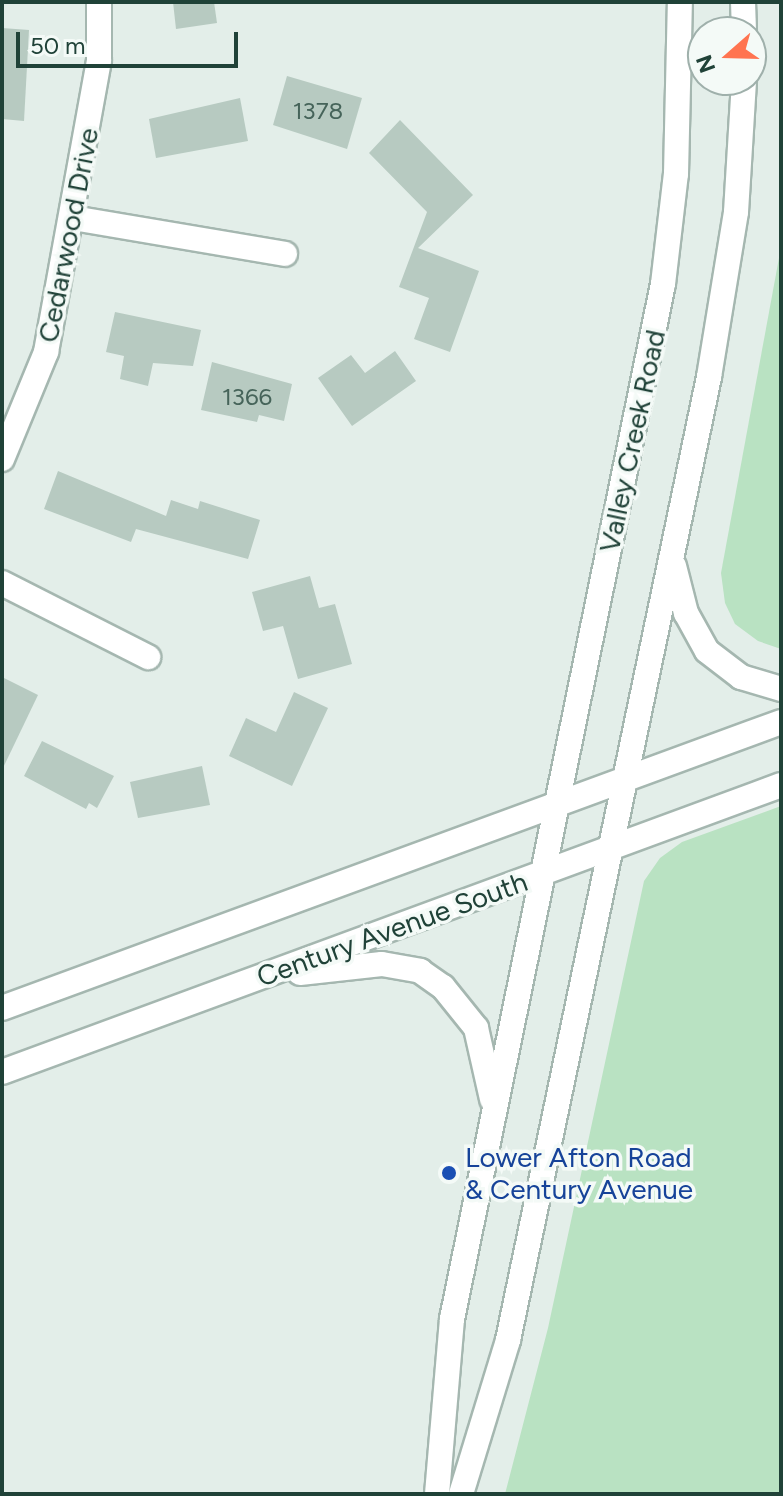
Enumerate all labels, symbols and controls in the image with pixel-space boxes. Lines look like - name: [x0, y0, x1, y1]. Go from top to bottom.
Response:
- scale bar: [20, 16, 242, 66]
- north arrow: [687, 16, 767, 96]
- text: 50 m: [30, 31, 86, 60]
- text: N: [690, 51, 721, 76]
- house number: 1378: [293, 97, 343, 125]
- street label: Cedarwood Drive: [31, 125, 105, 345]
- street label: Valley Creek Road: [592, 327, 672, 555]
- house number: 1366: [222, 383, 272, 411]
- street label: Century Avenue South: [252, 864, 532, 994]
- place label: Lower Afton Road & Century Avenue: [465, 1140, 693, 1206]
- marker: Lower Afton Road & Century Avenue: [440, 1164, 458, 1182]

